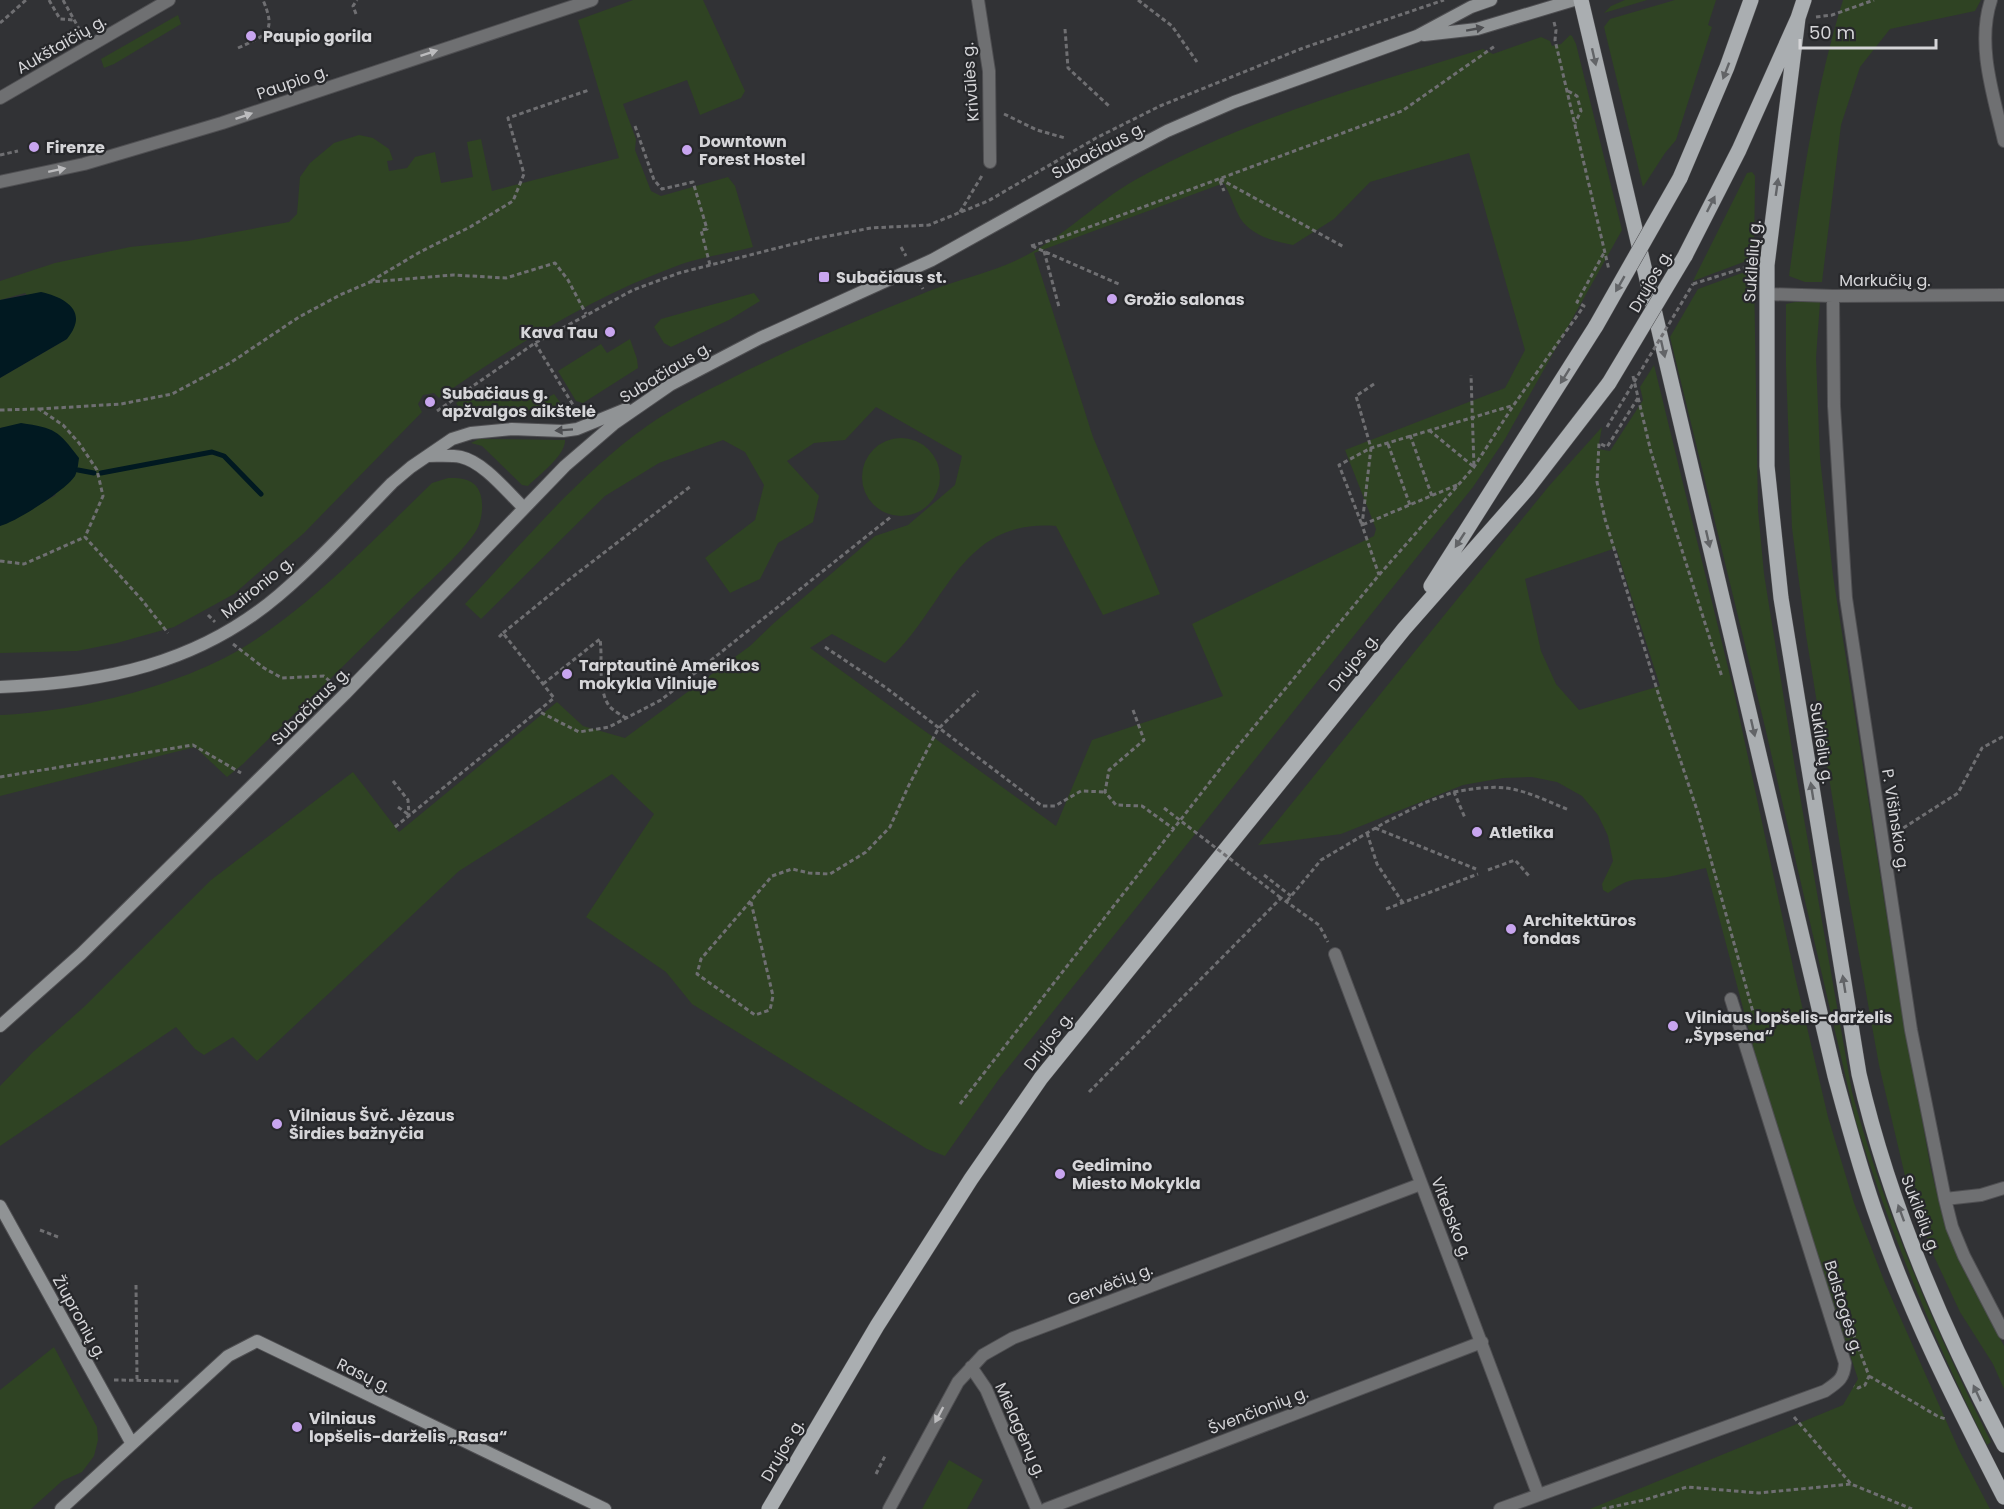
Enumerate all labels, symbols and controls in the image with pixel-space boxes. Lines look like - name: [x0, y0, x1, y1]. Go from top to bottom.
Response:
- street label: Aukštaičių g.: [12, 9, 111, 80]
- scale bar: [1800, 12, 1936, 50]
- text: 50 m: [1809, 20, 1855, 45]
- one-way arrow: [1466, 24, 1485, 33]
- place label: Paupio gorila: [263, 25, 372, 48]
- marker: Paupio gorila: [244, 29, 258, 43]
- street label: Krivūlės g.: [956, 42, 985, 122]
- one-way arrow: [420, 48, 438, 58]
- one-way arrow: [1589, 48, 1599, 66]
- street label: Paupio g.: [254, 60, 331, 105]
- one-way arrow: [1720, 62, 1730, 80]
- one-way arrow: [235, 110, 253, 120]
- street label: Subačiaus g.: [1047, 116, 1149, 185]
- place label: Downtown Forest Hostel: [699, 130, 805, 171]
- place label: Firenze: [46, 136, 105, 159]
- marker: Firenze: [27, 140, 41, 154]
- marker: Downtown Forest Hostel: [680, 143, 694, 157]
- one-way arrow: [48, 165, 67, 174]
- one-way arrow: [1773, 177, 1782, 196]
- one-way arrow: [1706, 196, 1716, 213]
- street label: Sukilėlių g.: [1738, 219, 1767, 303]
- street label: Drujos g.: [1623, 246, 1678, 317]
- place label: Subačiaus st.: [836, 266, 947, 289]
- street label: Markučių g.: [1839, 269, 1931, 292]
- marker: Subačiaus st.: [817, 270, 831, 284]
- one-way arrow: [1615, 276, 1625, 293]
- place label: Grožio salonas: [1124, 288, 1245, 311]
- marker: Grožio salonas: [1105, 292, 1119, 306]
- place label: Kava Tau: [521, 321, 598, 344]
- marker: Kava Tau: [603, 325, 617, 339]
- street label: Subačiaus g.: [615, 336, 715, 409]
- one-way arrow: [1658, 340, 1668, 358]
- one-way arrow: [1559, 368, 1570, 384]
- place label: Subačiaus g. apžvalgos aikštelė: [442, 382, 596, 423]
- marker: Subačiaus g. apžvalgos aikštelė: [423, 395, 437, 409]
- one-way arrow: [555, 425, 574, 434]
- one-way arrow: [1703, 530, 1713, 548]
- one-way arrow: [1455, 532, 1466, 549]
- street label: Maironio g.: [216, 551, 299, 624]
- street label: Drujos g.: [1323, 628, 1384, 696]
- place label: Tarptautinė Amerikos mokykla Vilniuje: [579, 654, 760, 695]
- street label: Subačiaus g.: [266, 662, 355, 751]
- marker: Tarptautinė Amerikos mokykla Vilniuje: [560, 667, 574, 681]
- street label: Sukilėlių g.: [1804, 701, 1839, 785]
- one-way arrow: [1749, 719, 1758, 738]
- street label: P. Višinskio g.: [1876, 767, 1915, 873]
- one-way arrow: [1808, 782, 1817, 801]
- place label: Atletika: [1489, 821, 1554, 844]
- marker: Atletika: [1470, 825, 1484, 839]
- place label: Architektūros fondas: [1523, 909, 1636, 950]
- marker: Architektūros fondas: [1504, 922, 1518, 936]
- one-way arrow: [1840, 974, 1849, 993]
- place label: Vilniaus lopšelis-darželis „Šypsena“: [1685, 1006, 1893, 1047]
- street label: Drujos g.: [1018, 1007, 1079, 1075]
- marker: Vilniaus lopšelis-darželis „Šypsena“: [1666, 1019, 1680, 1033]
- place label: Vilniaus Švč. Jėzaus Širdies bažnyčia: [289, 1104, 455, 1145]
- marker: Vilniaus Švč. Jėzaus Širdies bažnyčia: [270, 1117, 284, 1131]
- place label: Gedimino Miesto Mokykla: [1072, 1154, 1201, 1195]
- marker: Gedimino Miesto Mokykla: [1053, 1167, 1067, 1181]
- street label: Sukilėlių g.: [1895, 1172, 1946, 1257]
- street label: Vitebsko g.: [1425, 1174, 1478, 1263]
- one-way arrow: [1896, 1204, 1906, 1222]
- street label: Gervėčių g.: [1064, 1258, 1156, 1311]
- street label: Balstogės g.: [1818, 1258, 1869, 1357]
- street label: Žiupronių g.: [47, 1271, 112, 1363]
- street label: Rasų g.: [333, 1352, 395, 1398]
- street label: Mielagėnų g.: [989, 1379, 1052, 1482]
- street label: Švenčionių g.: [1205, 1381, 1311, 1440]
- one-way arrow: [1973, 1384, 1982, 1401]
- place label: Vilniaus lopšelis-darželis „Rasa“: [309, 1407, 507, 1448]
- one-way arrow: [934, 1407, 944, 1424]
- street label: Drujos g.: [755, 1415, 810, 1486]
- marker: Vilniaus lopšelis-darželis „Rasa“: [290, 1420, 304, 1434]

